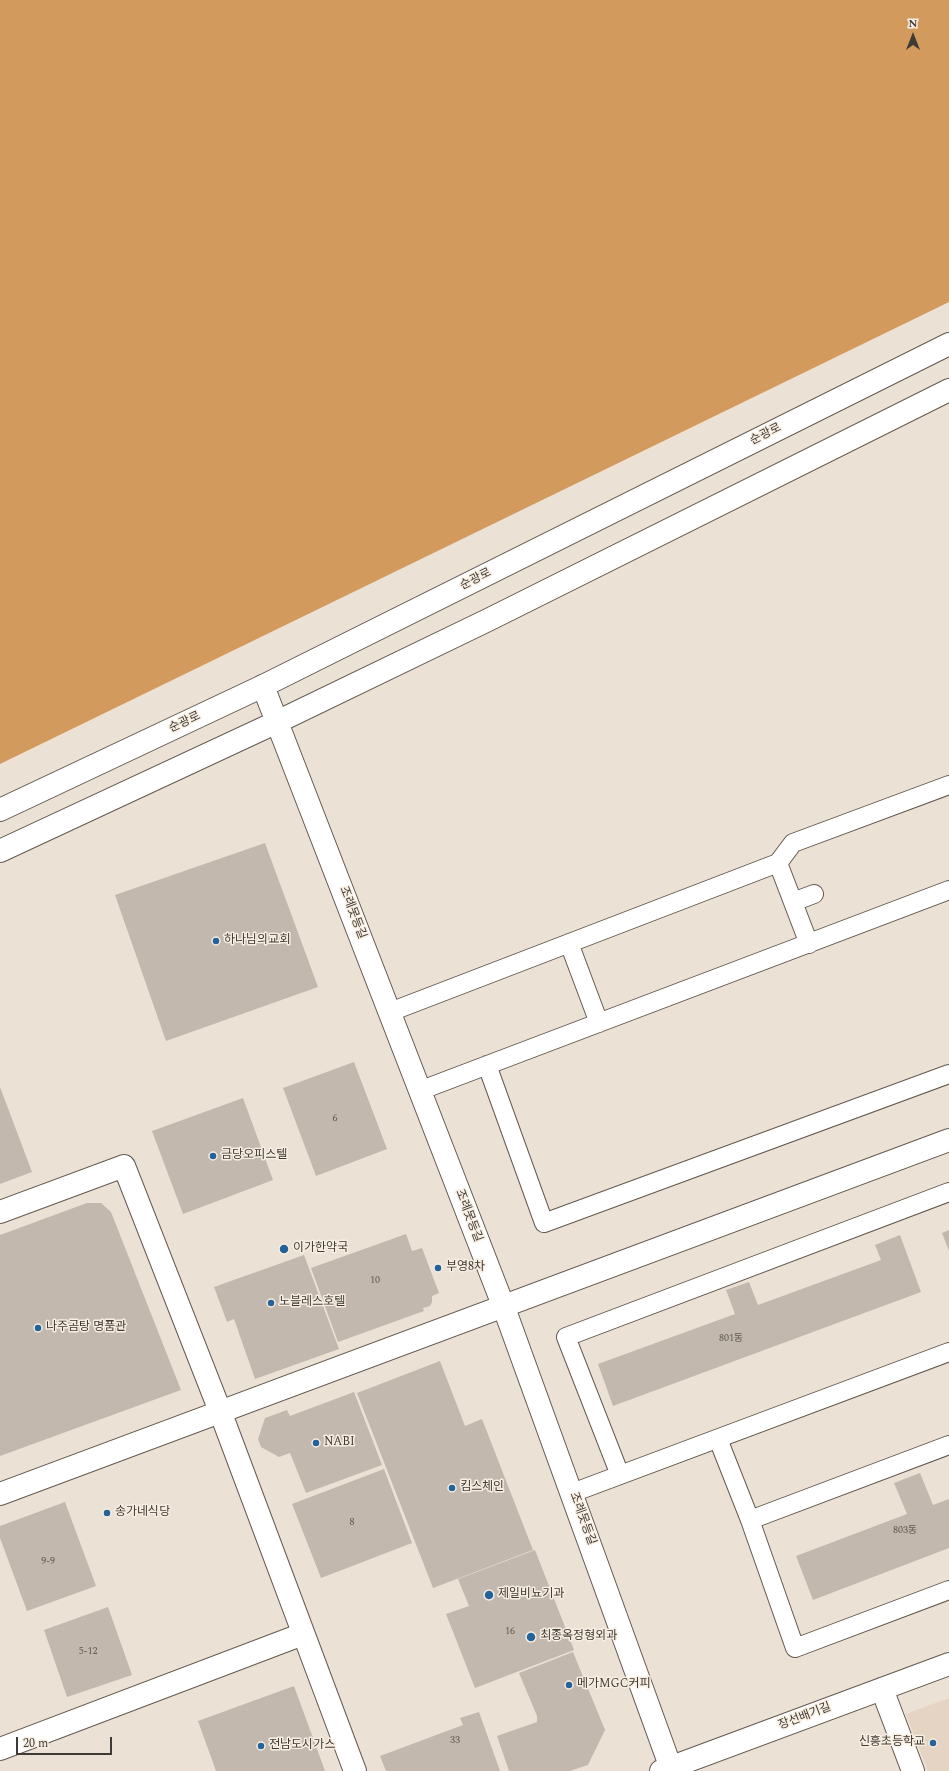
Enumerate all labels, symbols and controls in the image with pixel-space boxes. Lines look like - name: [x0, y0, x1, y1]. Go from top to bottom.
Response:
- text: N: [909, 15, 917, 32]
- north arrow: [893, 16, 933, 56]
- street label: 순광로: [748, 421, 784, 449]
- street label: 순광로: [458, 566, 494, 594]
- street label: 순광로: [167, 709, 203, 737]
- street label: 조례못등길: [335, 885, 369, 941]
- place label: 하나님의교회: [224, 934, 290, 948]
- marker: 하나님의교회: [211, 936, 221, 946]
- house number: 6: [333, 1113, 337, 1125]
- place label: 금당오피스텔: [221, 1149, 287, 1163]
- marker: 금당오피스텔: [208, 1151, 218, 1161]
- street label: 조례못등길: [451, 1188, 485, 1244]
- place label: 이가한약국: [293, 1242, 348, 1256]
- marker: 이가한약국: [278, 1243, 290, 1255]
- place label: 부영8차: [446, 1261, 485, 1275]
- marker: 부영8차: [433, 1263, 443, 1273]
- house number: 10: [370, 1275, 380, 1287]
- place label: 노블레스호텔: [279, 1296, 345, 1310]
- marker: 노블레스호텔: [266, 1298, 276, 1308]
- place label: 나주곰탕 명품관: [46, 1321, 126, 1335]
- marker: 나주곰탕 명품관: [33, 1323, 43, 1333]
- house number: 801동: [719, 1333, 743, 1345]
- place label: NABI: [324, 1436, 355, 1450]
- marker: NABI: [311, 1438, 321, 1448]
- place label: 킴스체인: [460, 1481, 504, 1495]
- marker: 킴스체인: [447, 1483, 457, 1493]
- street label: 조례못등길: [566, 1491, 598, 1547]
- place label: 송가네식당: [115, 1506, 170, 1520]
- marker: 송가네식당: [102, 1508, 112, 1518]
- house number: 8: [350, 1517, 354, 1529]
- house number: 803동: [893, 1525, 917, 1537]
- house number: 9-9: [41, 1556, 55, 1568]
- place label: 제일비뇨기과: [498, 1588, 564, 1602]
- marker: 제일비뇨기과: [483, 1589, 495, 1601]
- house number: 16: [505, 1626, 515, 1638]
- place label: 최종옥정형외과: [540, 1630, 617, 1644]
- marker: 최종옥정형외과: [525, 1631, 537, 1643]
- house number: 5-12: [79, 1646, 97, 1658]
- place label: 메가MGC커피: [577, 1678, 651, 1692]
- marker: 메가MGC커피: [564, 1680, 574, 1690]
- street label: 장선배기길: [777, 1700, 833, 1734]
- scale bar: [18, 1729, 114, 1755]
- text: 20 m: [23, 1734, 48, 1753]
- house number: 33: [450, 1735, 460, 1747]
- place label: 신흥초등학교: [859, 1736, 925, 1750]
- marker: 신흥초등학교: [928, 1738, 938, 1748]
- place label: 전남도시가스: [269, 1739, 335, 1753]
- marker: 전남도시가스: [256, 1741, 266, 1751]

